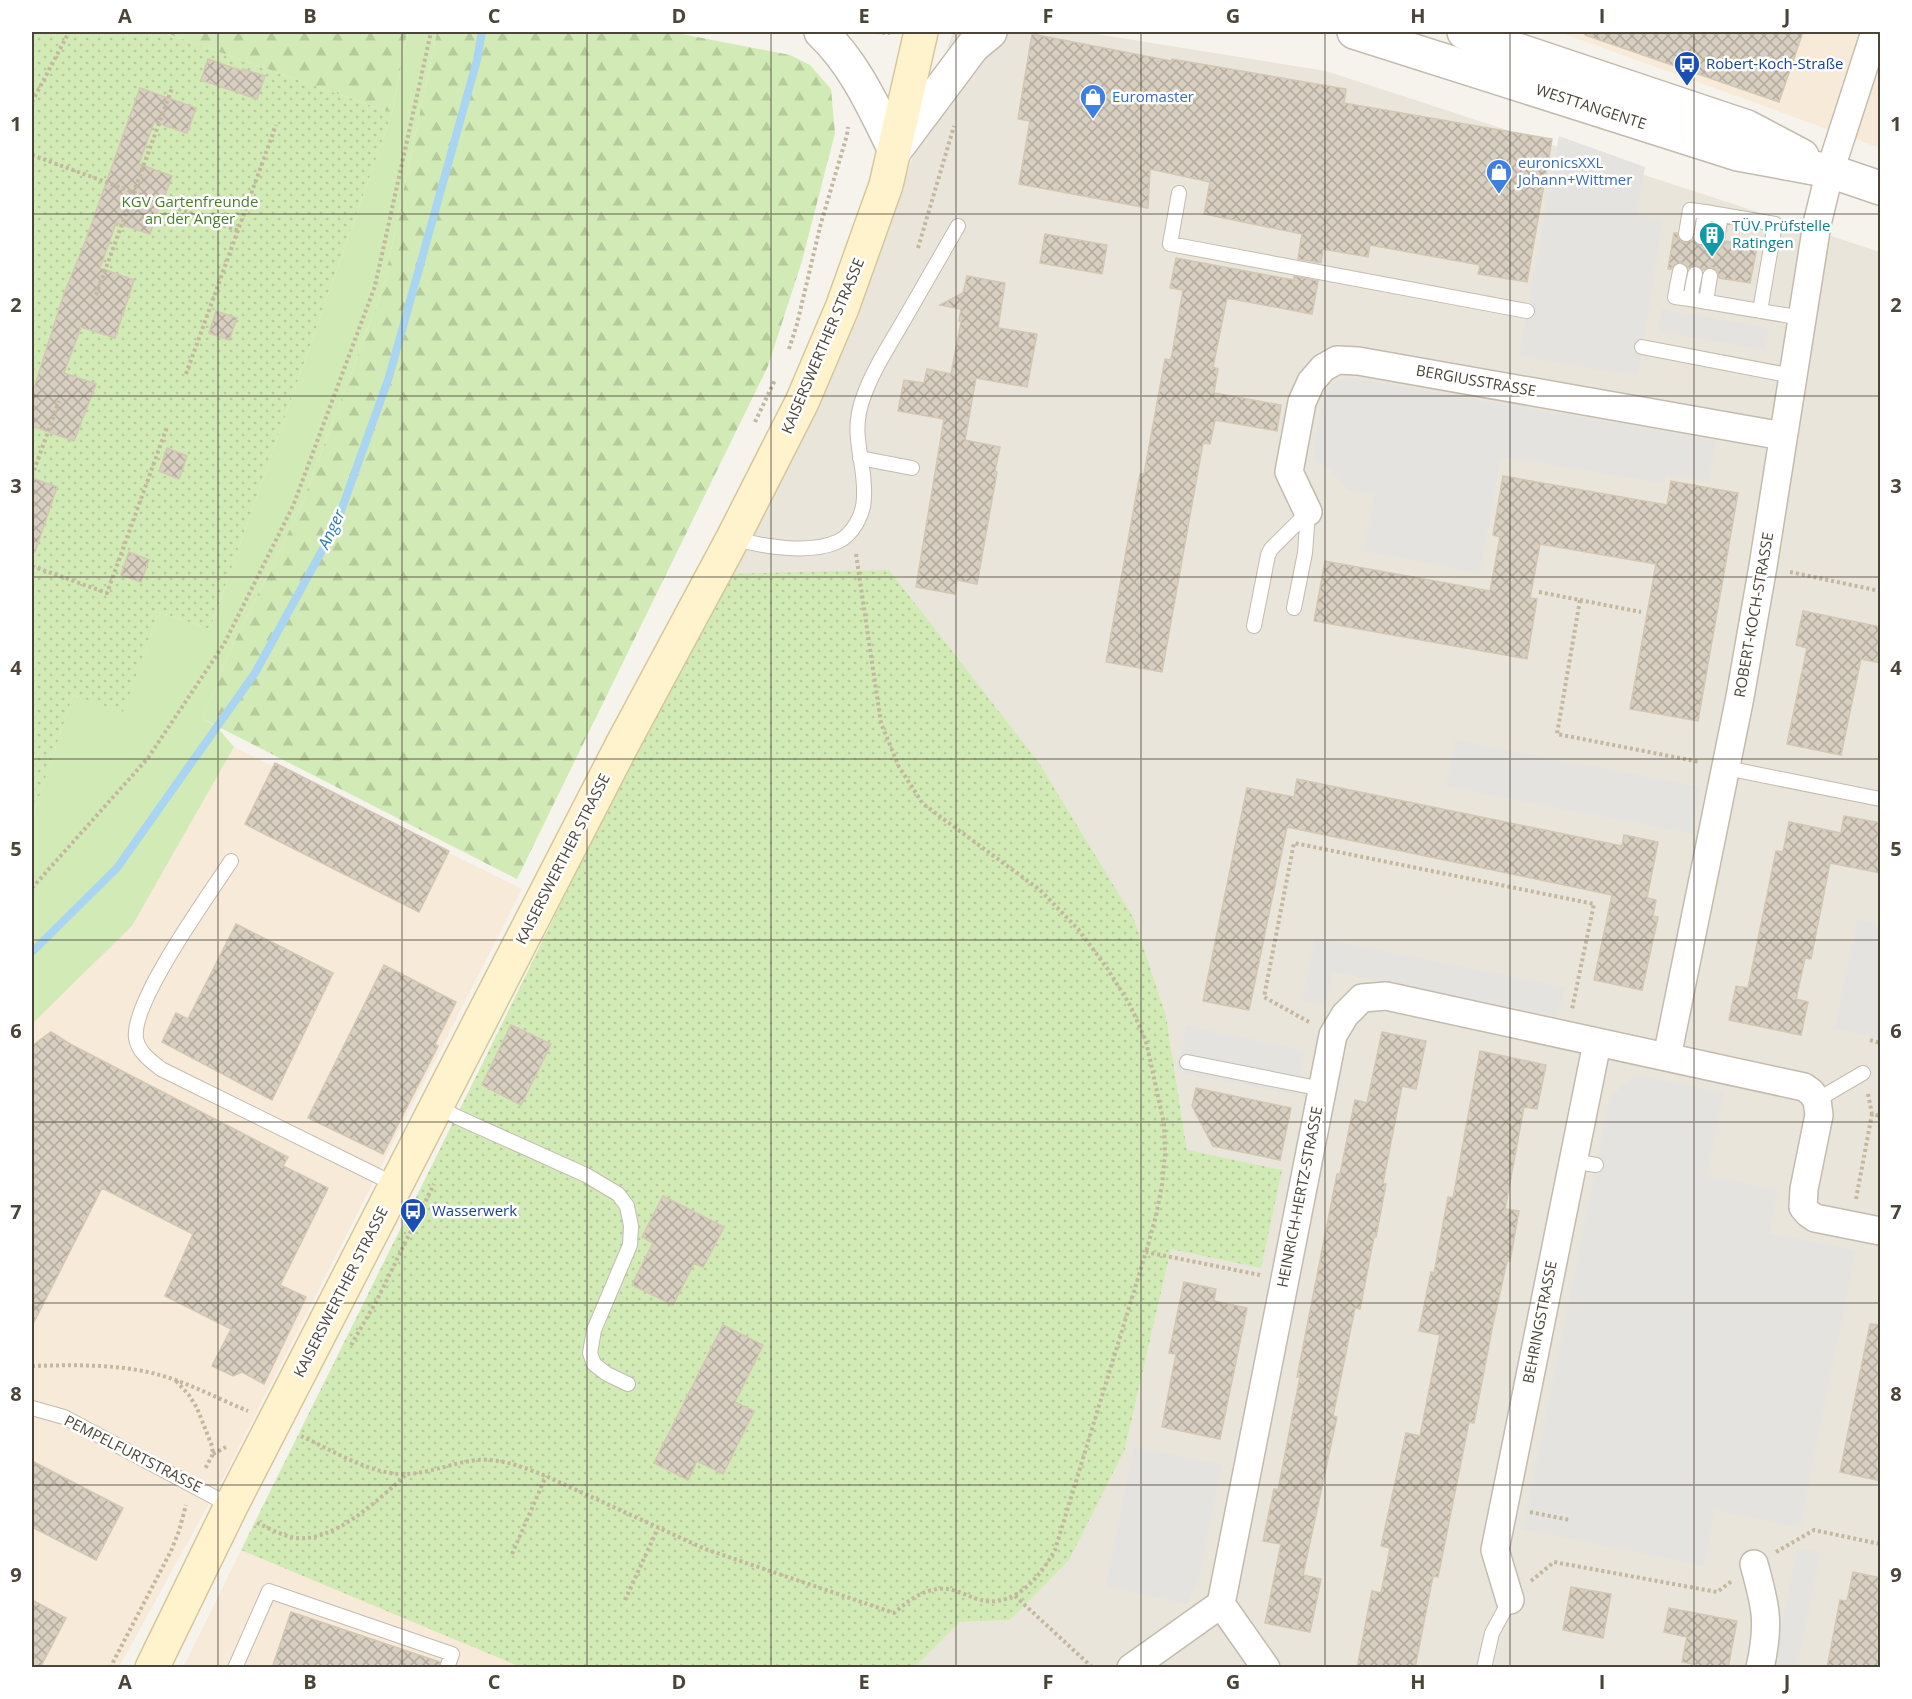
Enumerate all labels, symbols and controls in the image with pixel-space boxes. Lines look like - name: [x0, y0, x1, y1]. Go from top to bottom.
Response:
- text: A: [118, 2, 132, 29]
- text: B: [303, 2, 317, 29]
- text: C: [488, 2, 501, 29]
- text: D: [672, 2, 686, 29]
- text: E: [858, 2, 870, 29]
- text: F: [1043, 2, 1053, 29]
- text: G: [1226, 2, 1240, 29]
- text: H: [1410, 2, 1426, 29]
- text: I: [1599, 2, 1605, 29]
- text: J: [1782, 2, 1790, 29]
- bus stop icon: Robert-Koch-Straße: [1672, 49, 1702, 87]
- place label: Robert-Koch-Straße: [1706, 53, 1843, 73]
- street label: WESTTANGENTE: [1534, 79, 1649, 133]
- shop icon: Euromaster: [1078, 82, 1108, 120]
- place label: Euromaster: [1112, 86, 1194, 106]
- text: 1: [10, 110, 22, 137]
- text: 1: [1890, 110, 1902, 137]
- place label: euronicsXXL Johann+Wittmer: [1516, 152, 1632, 189]
- shop icon: euronicsXXL Johann+Wittmer: [1484, 157, 1514, 195]
- park label: KGV Gartenfreunde an der Anger: [122, 191, 258, 228]
- place label: TÜV Prüfstelle Ratingen: [1732, 215, 1830, 252]
- building icon: TÜV Prüfstelle Ratingen: [1697, 220, 1727, 258]
- street label: KAISERSWERTHER STRASSE: [776, 255, 868, 437]
- text: 2: [10, 291, 22, 318]
- text: 2: [1890, 291, 1902, 318]
- street label: BERGIUSSTRASSE: [1415, 360, 1538, 400]
- text: 3: [10, 472, 22, 499]
- text: 3: [1890, 472, 1902, 499]
- water label: Anger: [312, 505, 350, 553]
- street label: ROBERT-KOCH-STRASSE: [1729, 531, 1777, 699]
- text: 4: [10, 654, 22, 681]
- text: 4: [1890, 654, 1902, 681]
- street label: KAISERSWERTHER STRASSE: [510, 770, 614, 947]
- text: 5: [10, 835, 22, 862]
- text: 5: [1890, 835, 1902, 862]
- text: 6: [10, 1017, 22, 1044]
- text: 6: [1890, 1017, 1902, 1044]
- street label: HEINRICH-HERTZ-STRASSE: [1272, 1105, 1326, 1289]
- bus stop icon: Wasserwerk: [398, 1196, 428, 1234]
- text: 7: [10, 1198, 22, 1225]
- text: 7: [1890, 1198, 1902, 1225]
- place label: Wasserwerk: [432, 1200, 517, 1220]
- street label: KAISERSWERTHER STRASSE: [288, 1203, 392, 1380]
- street label: BEHRINGSTRASSE: [1517, 1259, 1561, 1385]
- text: 8: [10, 1380, 22, 1407]
- text: 8: [1890, 1380, 1902, 1407]
- street label: PEMPELFURTSTRASSE: [61, 1410, 206, 1497]
- text: 9: [10, 1561, 22, 1588]
- text: 9: [1890, 1561, 1902, 1588]
- text: A: [118, 1668, 132, 1695]
- text: B: [303, 1668, 317, 1695]
- text: C: [488, 1668, 501, 1695]
- text: D: [672, 1668, 686, 1695]
- text: E: [858, 1668, 870, 1695]
- text: F: [1043, 1668, 1053, 1695]
- text: G: [1226, 1668, 1240, 1695]
- text: H: [1410, 1668, 1426, 1695]
- text: I: [1599, 1668, 1605, 1695]
- text: J: [1782, 1668, 1790, 1695]

